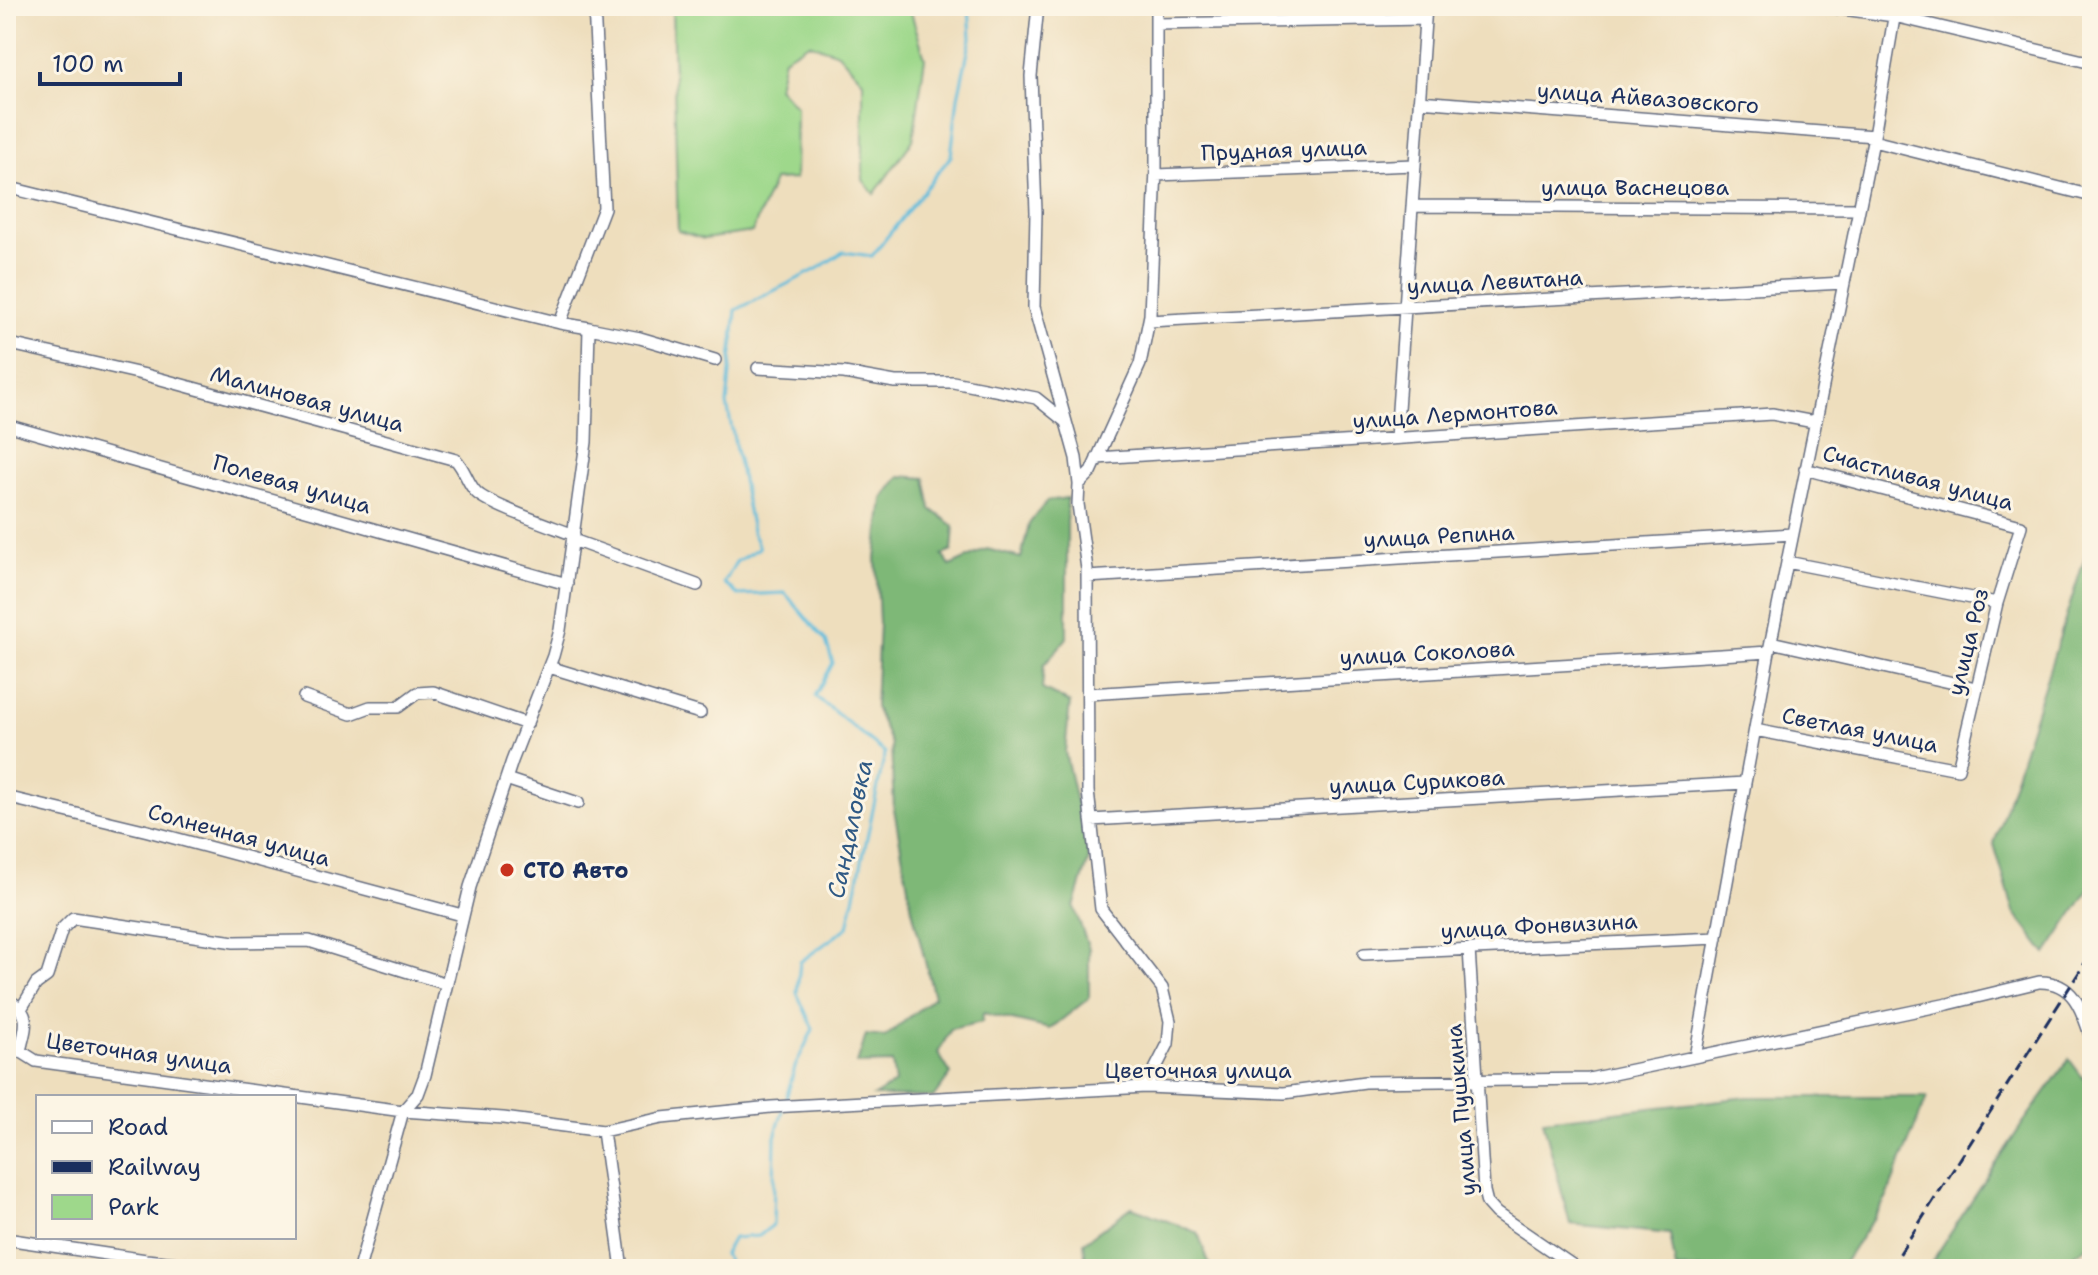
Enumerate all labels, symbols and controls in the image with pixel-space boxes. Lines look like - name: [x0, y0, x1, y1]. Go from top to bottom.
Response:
- scale bar: [40, 36, 180, 86]
- text: 100 m: [52, 48, 124, 80]
- street label: улица Айвазовского: [1536, 76, 1760, 120]
- street label: Прудная улица: [1201, 133, 1368, 167]
- street label: улица Васнецова: [1541, 173, 1729, 202]
- street label: улица Левитана: [1406, 263, 1584, 301]
- street label: Малиновая улица: [207, 359, 407, 439]
- street label: улица Лермонтова: [1352, 392, 1559, 436]
- street label: Счастливая улица: [1819, 439, 2017, 517]
- street label: Полевая улица: [209, 448, 375, 521]
- street label: улица Репина: [1363, 518, 1516, 554]
- street label: улица Роз: [1941, 585, 1995, 699]
- street label: улица Соколова: [1339, 634, 1516, 672]
- street label: Светлая улица: [1779, 701, 1941, 759]
- water label: Сандаловка: [820, 757, 880, 901]
- street label: улица Сурикова: [1328, 763, 1506, 801]
- street label: Солнечная улица: [145, 797, 334, 873]
- place label: СТО Авто: [523, 856, 629, 885]
- marker: СТО Авто: [498, 861, 516, 879]
- street label: улица Фонвизина: [1440, 906, 1639, 946]
- street label: улица Пушкина: [1439, 1022, 1483, 1197]
- street label: Цветочная улица: [44, 1026, 234, 1080]
- street label: Цветочная улица: [1104, 1056, 1292, 1085]
- legend: [36, 1095, 296, 1239]
- text: Road: [108, 1111, 168, 1143]
- text: Railway: [108, 1151, 201, 1183]
- text: Park: [108, 1191, 160, 1223]

